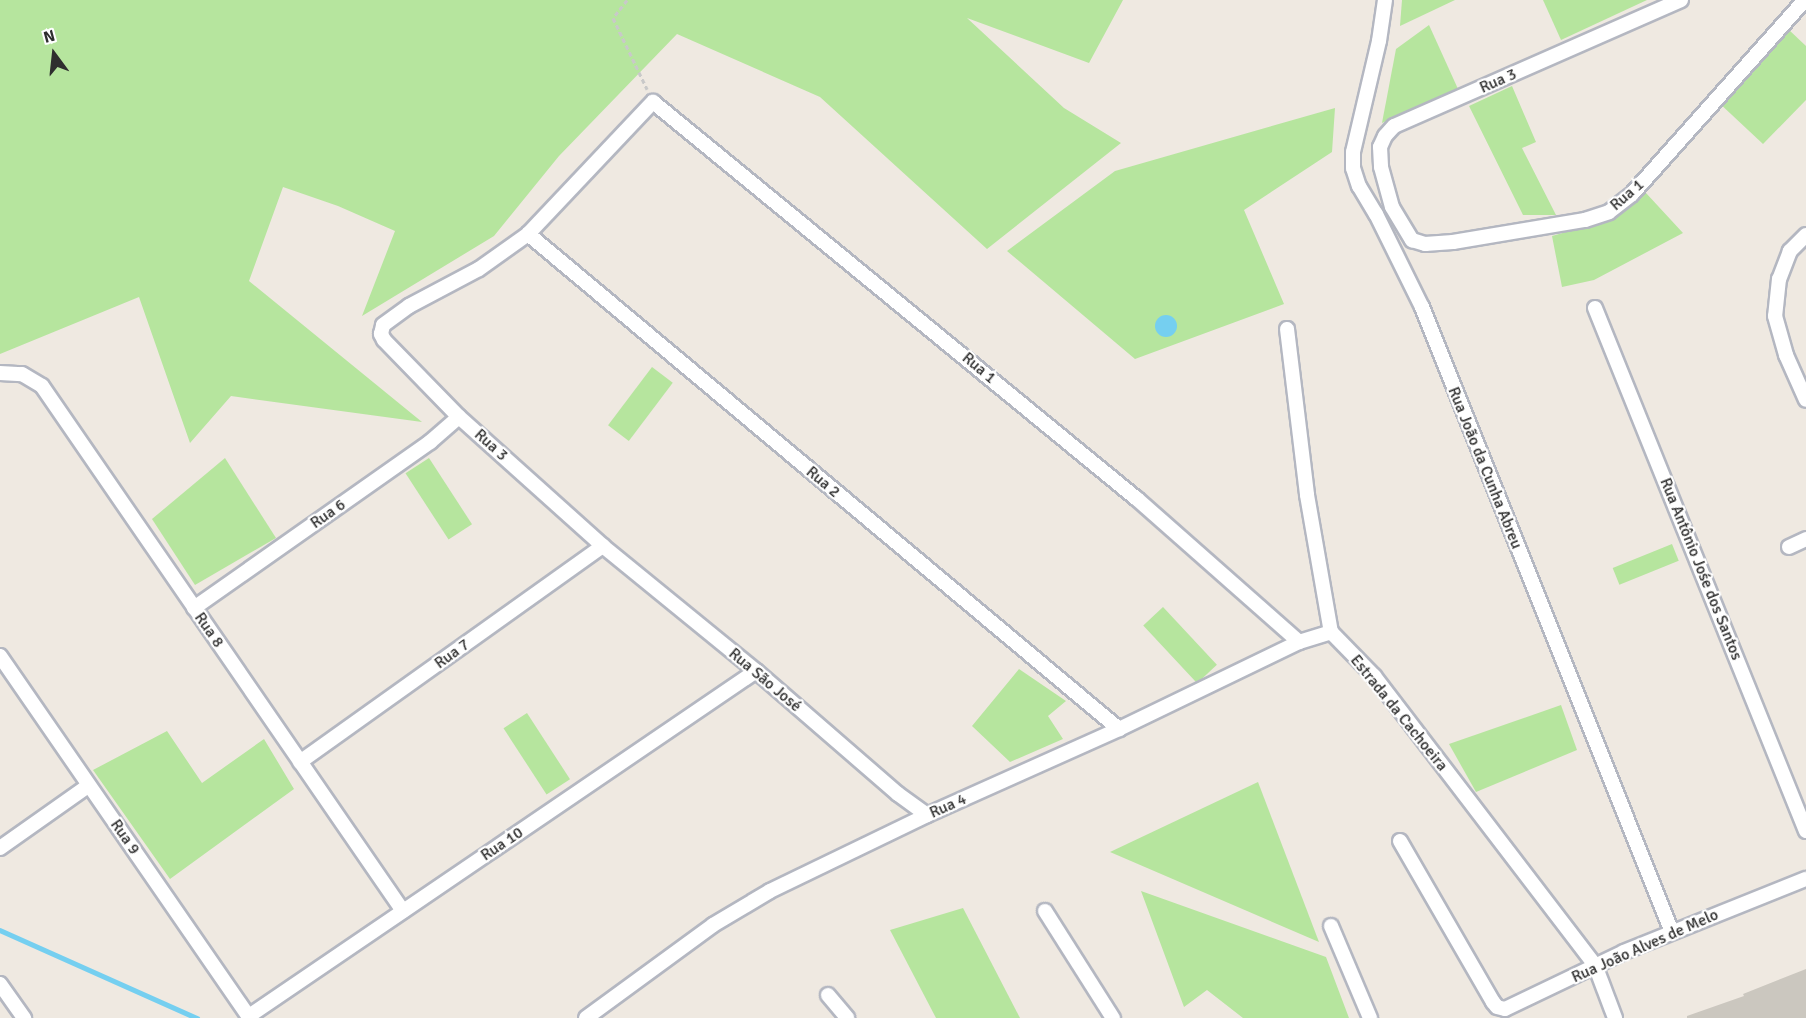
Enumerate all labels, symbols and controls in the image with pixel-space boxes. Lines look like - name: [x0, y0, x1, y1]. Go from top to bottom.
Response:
- north arrow: [24, 24, 84, 84]
- text: N: [41, 26, 57, 48]
- street label: Rua 3: [1477, 64, 1519, 98]
- street label: Rua 1: [1606, 175, 1648, 215]
- street label: Rua 1: [958, 348, 1000, 388]
- street label: Rua João da Cunha Abreu: [1444, 384, 1526, 552]
- street label: Rua 3: [470, 425, 512, 465]
- street label: Rua 2: [802, 462, 844, 502]
- street label: Rua Antônio Jośe dos Santos: [1656, 475, 1746, 663]
- street label: Rua 6: [307, 495, 349, 533]
- street label: Rua 8: [190, 609, 228, 651]
- street label: Rua 7: [431, 635, 473, 673]
- street label: Rua São José: [725, 644, 805, 716]
- street label: Estrada da Cachoeira: [1346, 651, 1452, 775]
- street label: Rua 4: [927, 789, 969, 823]
- street label: Rua 9: [106, 816, 144, 858]
- street label: Rua 10: [477, 823, 527, 865]
- street label: Rua João Alves de Melo: [1569, 905, 1721, 987]

